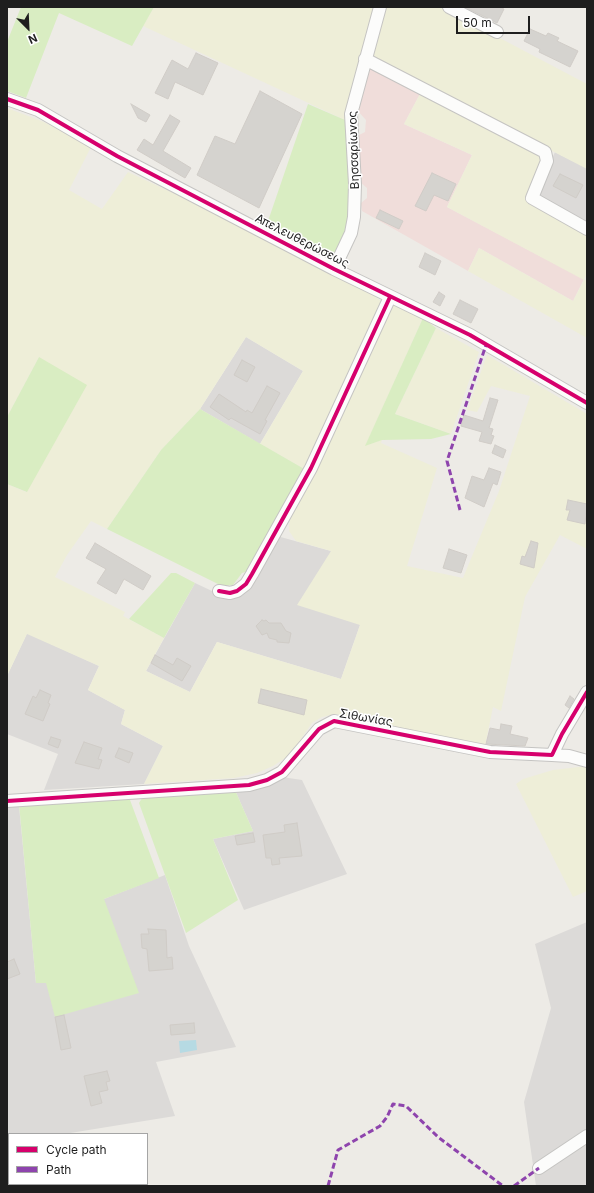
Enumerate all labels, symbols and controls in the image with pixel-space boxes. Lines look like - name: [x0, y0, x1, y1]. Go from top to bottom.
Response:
- north arrow: [8, 8, 48, 48]
- scale bar: [458, 8, 532, 34]
- text: 50 m: [463, 15, 492, 30]
- text: N: [26, 31, 40, 47]
- street label: Βησσαρίωνος: [345, 110, 363, 190]
- street label: Απελευθερώσεως: [253, 211, 351, 271]
- street label: Σιθωνίας: [338, 706, 394, 730]
- legend: [8, 1133, 148, 1185]
- text: Cycle path: [46, 1142, 107, 1157]
- text: Path: [46, 1162, 71, 1177]

